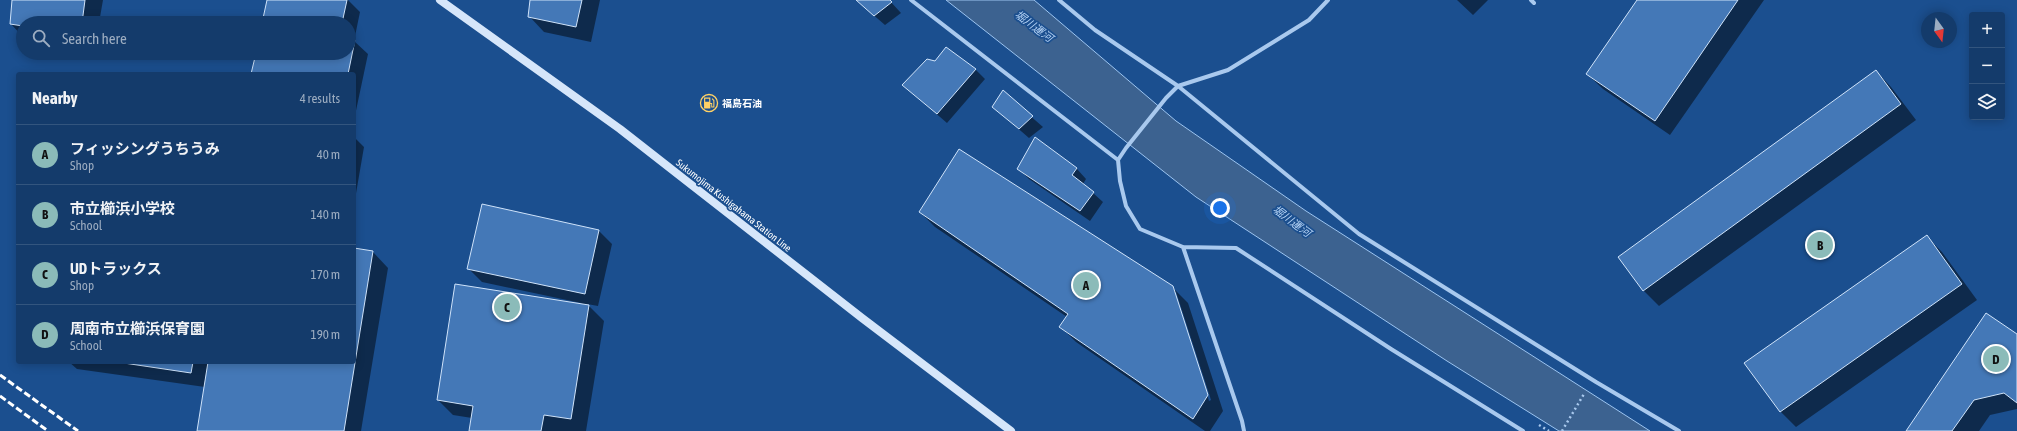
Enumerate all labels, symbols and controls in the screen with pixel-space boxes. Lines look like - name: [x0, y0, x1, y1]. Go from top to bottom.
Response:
- water label: 堀川運河: [1013, 8, 1057, 45]
- north arrow: [1921, 12, 1957, 48]
- map controls: [1969, 12, 2005, 120]
- button: +: [1969, 12, 2005, 48]
- search box: [16, 16, 356, 60]
- icon: search: [30, 27, 52, 49]
- text: Search here: [62, 30, 127, 47]
- button: −: [1969, 48, 2005, 84]
- button: layers: [1969, 84, 2005, 120]
- text: Nearby: [32, 88, 78, 108]
- text: 4 results: [300, 91, 340, 106]
- fuel station icon: 福島石油: [699, 93, 719, 113]
- place label: 福島石油: [722, 98, 762, 109]
- text: フィッシングうちうみ: [70, 140, 220, 157]
- text: A: [42, 147, 48, 162]
- text: 40 m: [317, 147, 340, 162]
- street label: Sukumojima Kushigahama Station Line: [674, 157, 794, 254]
- text: Shop: [70, 158, 94, 173]
- your location: [1210, 198, 1230, 218]
- text: 市立櫛浜小学校: [70, 200, 175, 217]
- water label: 堀川運河: [1271, 203, 1315, 240]
- text: B: [42, 207, 48, 222]
- text: 140 m: [311, 207, 340, 222]
- text: School: [70, 218, 102, 233]
- pin: B: [1807, 230, 1833, 260]
- text: UDトラックス: [70, 260, 162, 277]
- text: C: [42, 267, 48, 282]
- text: 170 m: [311, 267, 340, 282]
- pin: A: [1073, 270, 1099, 300]
- text: Shop: [70, 278, 94, 293]
- pin: C: [494, 292, 520, 322]
- text: 周南市立櫛浜保育園: [70, 320, 205, 337]
- text: D: [41, 327, 49, 342]
- text: 190 m: [311, 327, 340, 342]
- text: School: [70, 338, 102, 353]
- pin: D: [1983, 344, 2009, 374]

